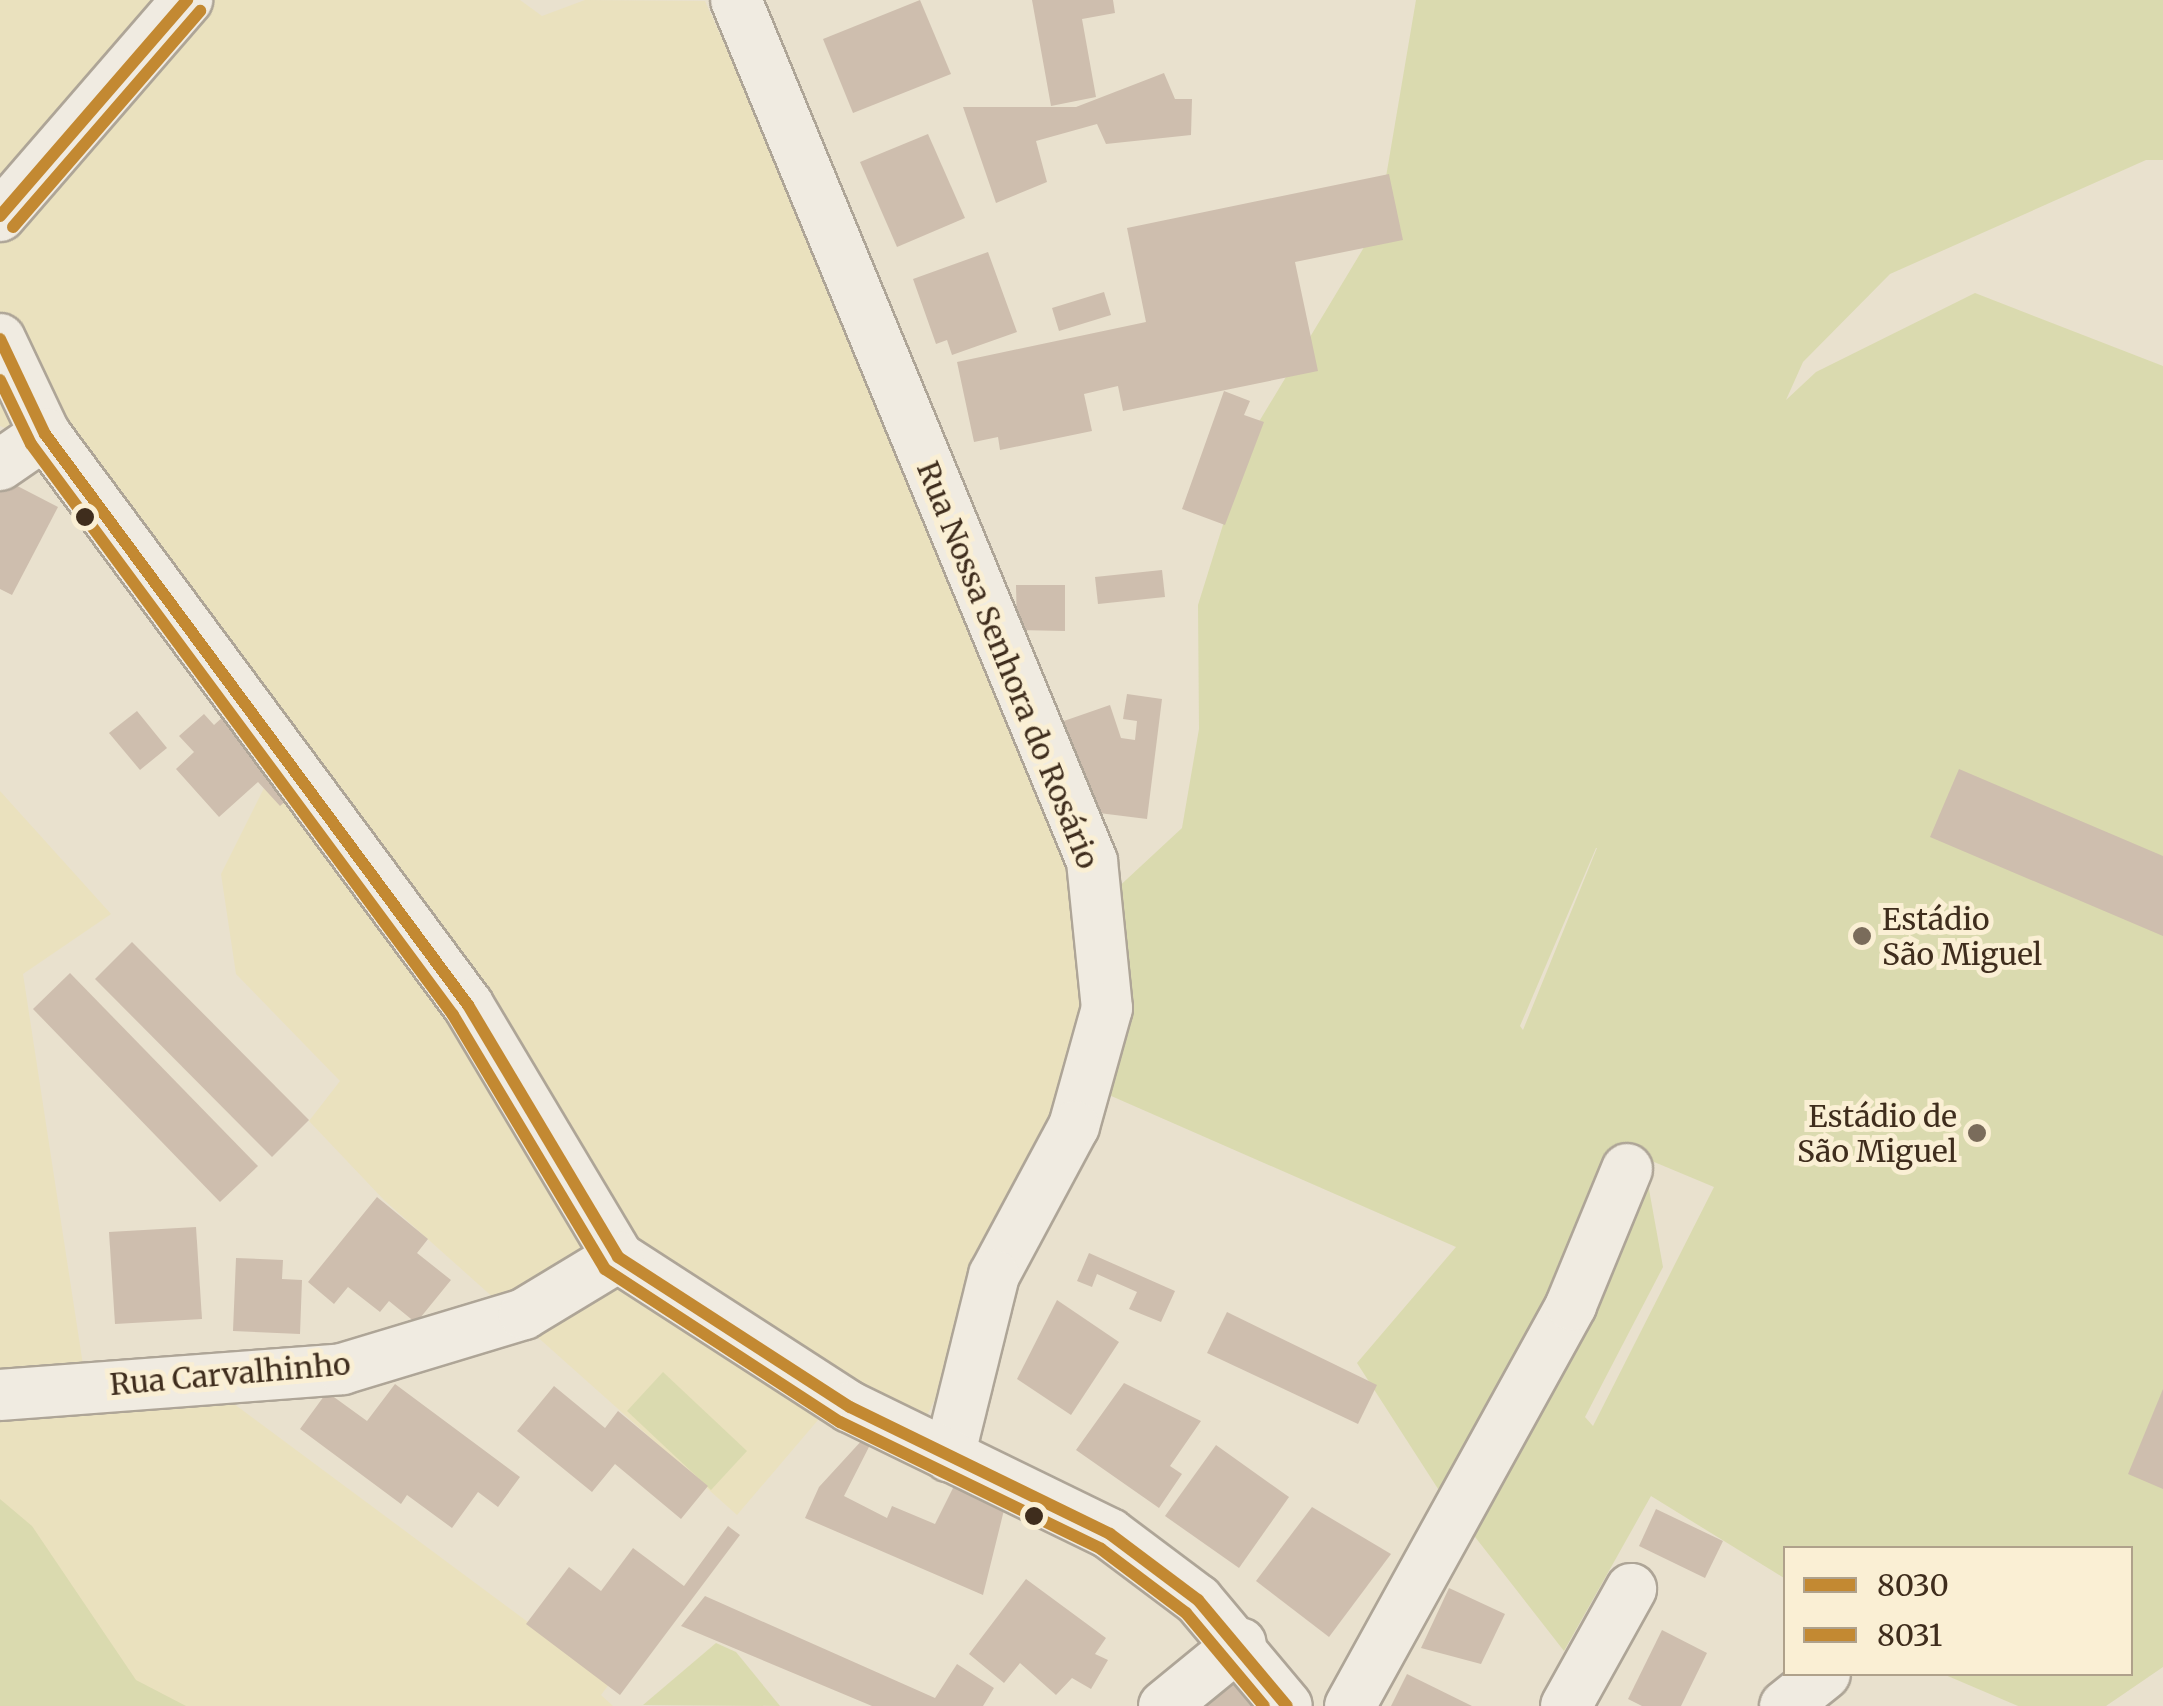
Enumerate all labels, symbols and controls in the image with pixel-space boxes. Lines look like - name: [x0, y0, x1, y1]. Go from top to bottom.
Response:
- street label: Rua Nossa Senhora do Rosário: [910, 456, 1106, 874]
- unlabelled marker: [75, 507, 95, 527]
- place label: Estádio São Miguel: [1882, 901, 2042, 972]
- marker: Estádio São Miguel: [1851, 925, 1873, 947]
- place label: Estádio de São Miguel: [1797, 1098, 1957, 1168]
- marker: Estádio de São Miguel: [1966, 1122, 1988, 1144]
- street label: Rua Carvalhinho: [108, 1346, 352, 1402]
- unlabelled marker: [1024, 1506, 1044, 1526]
- legend: [1783, 1546, 2133, 1676]
- text: 8030: [1877, 1566, 1949, 1604]
- text: 8031: [1877, 1616, 1942, 1654]

